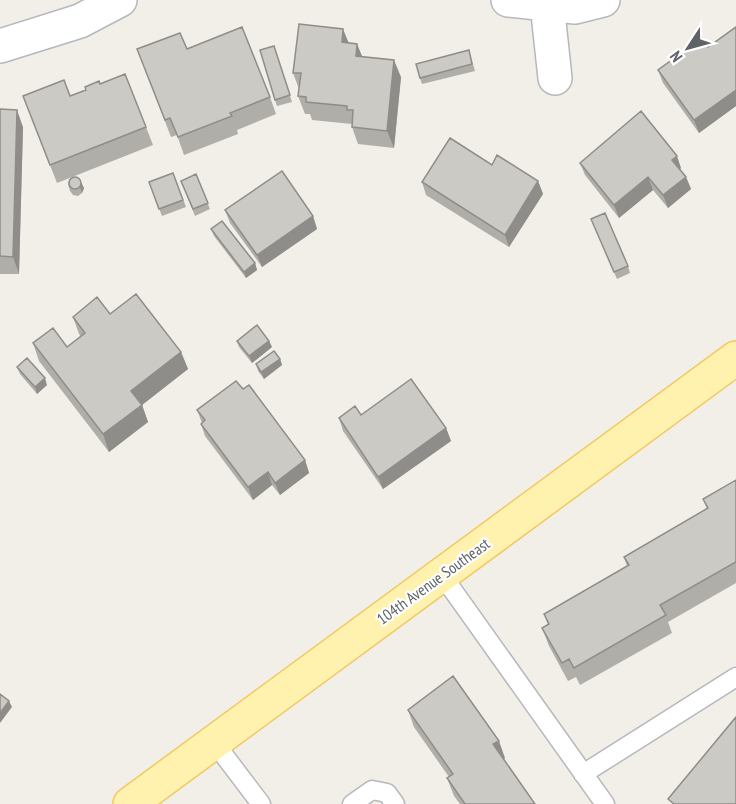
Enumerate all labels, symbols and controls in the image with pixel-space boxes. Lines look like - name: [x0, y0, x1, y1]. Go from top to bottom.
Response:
- north arrow: [658, 18, 718, 78]
- text: N: [665, 47, 686, 66]
- street label: 104th Avenue Southeast: [373, 533, 494, 629]

